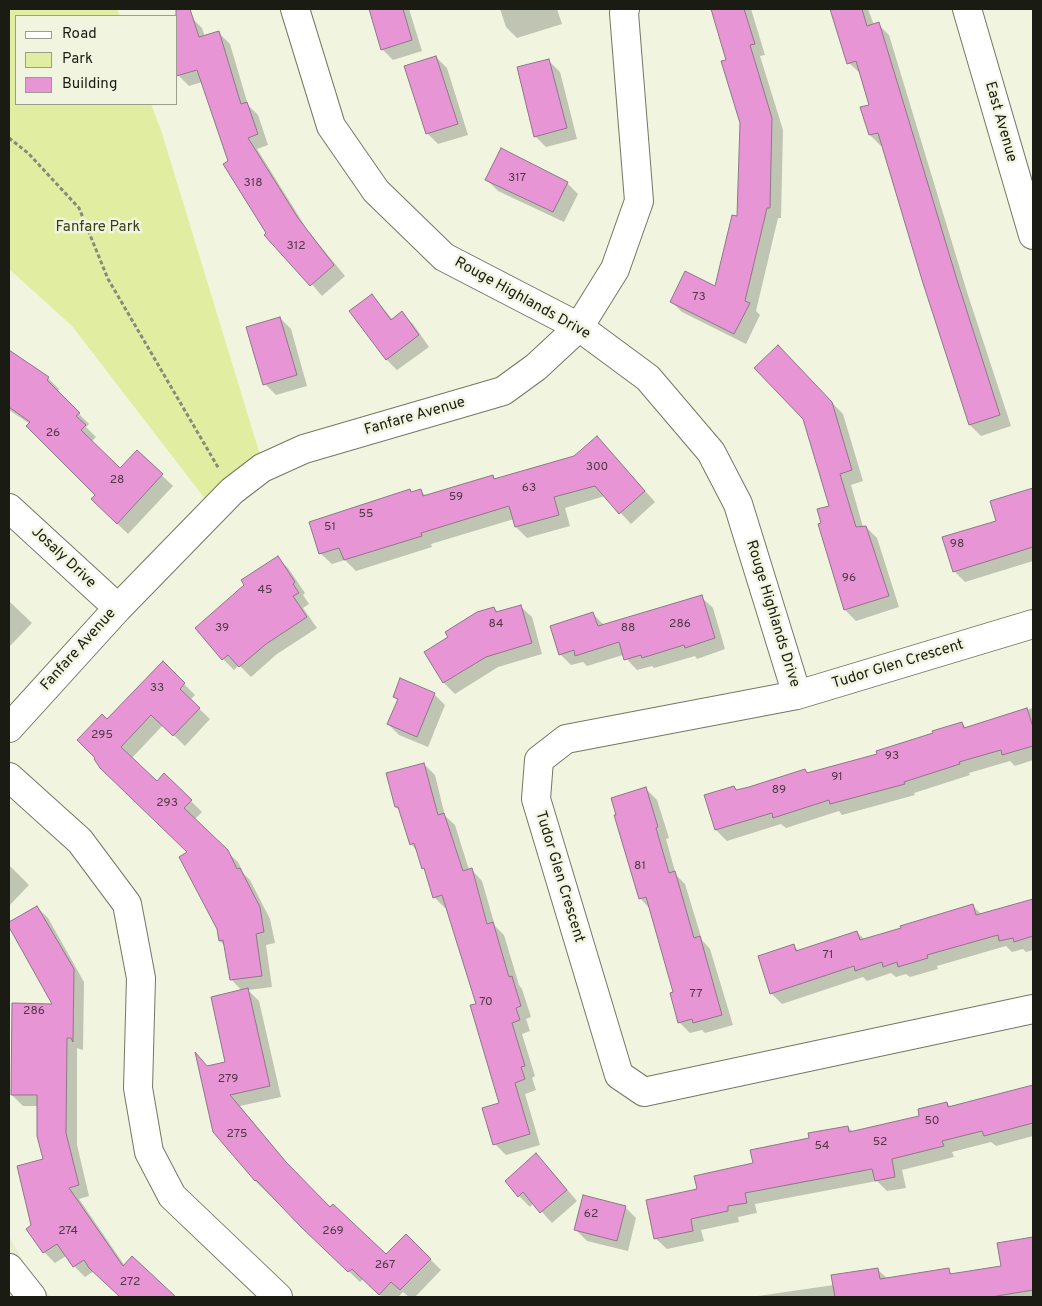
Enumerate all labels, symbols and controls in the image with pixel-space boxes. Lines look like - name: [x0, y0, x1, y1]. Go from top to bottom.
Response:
- legend: [15, 15, 178, 105]
- text: Road: [62, 25, 97, 44]
- text: Park: [62, 50, 93, 69]
- text: Building: [62, 75, 117, 94]
- street label: East Avenue: [980, 80, 1020, 164]
- house number: 317: [508, 172, 526, 186]
- house number: 318: [243, 177, 263, 191]
- park label: Fanfare Park: [56, 219, 140, 237]
- house number: 312: [286, 240, 306, 254]
- street label: Rouge Highlands Drive: [451, 254, 593, 344]
- house number: 73: [692, 291, 706, 305]
- street label: Fanfare Avenue: [363, 394, 467, 440]
- house number: 26: [46, 427, 60, 441]
- house number: 300: [586, 461, 608, 475]
- house number: 28: [110, 474, 124, 488]
- house number: 63: [522, 482, 536, 496]
- house number: 59: [449, 491, 463, 505]
- house number: 55: [359, 508, 373, 522]
- house number: 51: [324, 521, 336, 535]
- street label: Josaly Drive: [27, 523, 99, 593]
- street label: Rouge Highlands Drive: [741, 538, 803, 690]
- house number: 98: [950, 538, 964, 552]
- house number: 96: [842, 572, 856, 586]
- house number: 45: [258, 584, 272, 598]
- street label: Fanfare Avenue: [38, 605, 120, 695]
- house number: 84: [489, 618, 503, 632]
- house number: 286: [669, 618, 691, 632]
- house number: 39: [215, 622, 229, 636]
- house number: 88: [621, 622, 635, 636]
- street label: Tudor Glen Crescent: [830, 636, 966, 694]
- house number: 33: [150, 682, 164, 696]
- house number: 295: [91, 729, 113, 743]
- house number: 93: [885, 750, 899, 764]
- house number: 91: [831, 771, 843, 785]
- house number: 89: [772, 784, 786, 798]
- house number: 293: [156, 797, 178, 811]
- street label: Tudor Glen Crescent: [530, 809, 588, 945]
- house number: 81: [634, 860, 646, 874]
- house number: 71: [823, 949, 833, 963]
- house number: 77: [690, 988, 702, 1002]
- house number: 70: [479, 996, 493, 1010]
- house number: 286: [23, 1005, 45, 1019]
- house number: 279: [218, 1073, 238, 1087]
- house number: 50: [924, 1115, 940, 1129]
- house number: 275: [227, 1128, 247, 1142]
- house number: 52: [873, 1136, 887, 1150]
- house number: 54: [814, 1140, 830, 1154]
- house number: 62: [584, 1208, 598, 1222]
- house number: 274: [58, 1225, 78, 1239]
- house number: 269: [322, 1225, 344, 1239]
- house number: 267: [375, 1259, 395, 1273]
- house number: 272: [120, 1276, 140, 1290]

